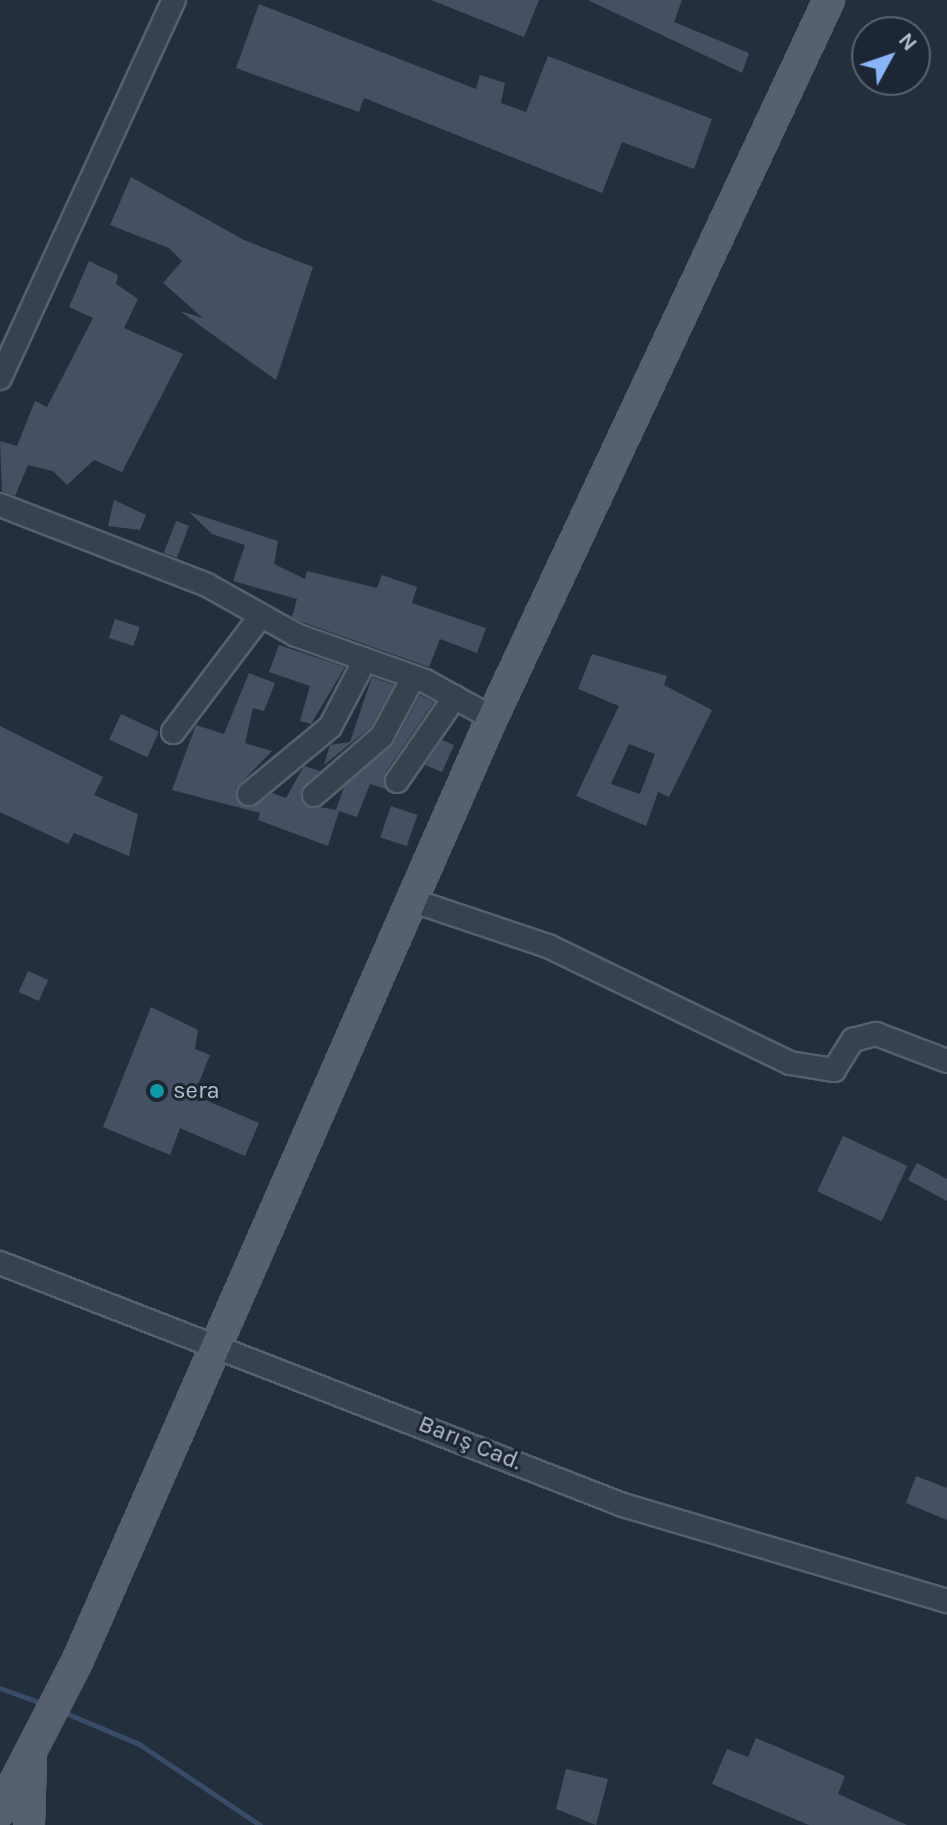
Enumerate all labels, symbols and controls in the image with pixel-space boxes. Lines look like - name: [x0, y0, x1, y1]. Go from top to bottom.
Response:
- north arrow: [851, 16, 931, 96]
- text: N: [893, 27, 923, 56]
- place label: sera: [173, 1077, 220, 1105]
- marker: sera: [148, 1082, 166, 1100]
- street label: Barış Cad.: [414, 1409, 526, 1477]

